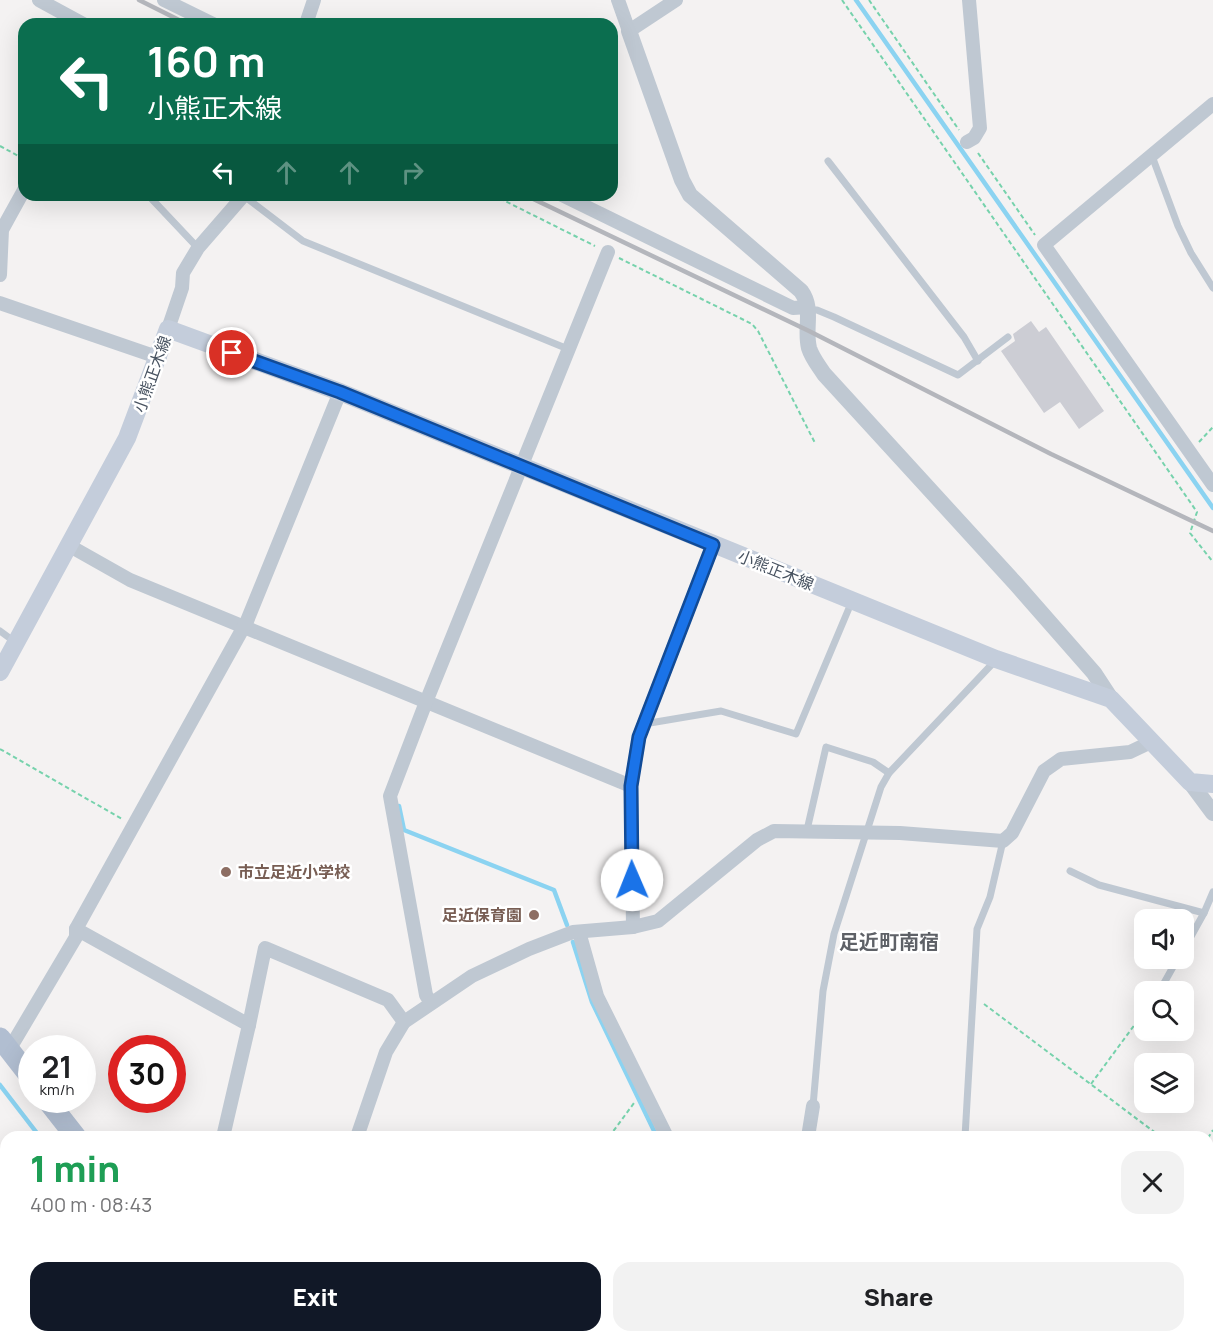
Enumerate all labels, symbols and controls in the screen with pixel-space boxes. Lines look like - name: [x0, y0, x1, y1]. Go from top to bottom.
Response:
- text: 160 m: [147, 32, 265, 90]
- icon: left: [48, 42, 126, 120]
- text: 小熊正木線: [147, 89, 282, 126]
- icon: left: [207, 156, 240, 189]
- icon: ahead: [270, 156, 303, 189]
- icon: ahead: [333, 156, 366, 189]
- icon: right: [396, 156, 429, 189]
- pin: [206, 327, 257, 378]
- street label: 小熊正木線: [128, 333, 176, 415]
- icon: arrive: [215, 336, 248, 369]
- street label: 小熊正木線: [735, 545, 817, 595]
- position arrow: [600, 848, 664, 912]
- place label: 市立足近小学校: [238, 861, 350, 883]
- marker: 市立足近小学校: [219, 865, 233, 879]
- place label: 足近保育園: [442, 904, 522, 926]
- marker: 足近保育園: [527, 908, 541, 922]
- map controls: [1134, 909, 1194, 1113]
- button: sound: [1134, 909, 1194, 969]
- district label: 足近町南宿: [839, 928, 939, 955]
- button: search: [1134, 981, 1194, 1041]
- speed limit sign: 30: [108, 1035, 186, 1113]
- text: 21: [41, 1046, 73, 1087]
- button: layers: [1134, 1053, 1194, 1113]
- text: km/h: [40, 1079, 74, 1100]
- text: 1 min: [30, 1144, 120, 1193]
- button: close: [1121, 1151, 1184, 1214]
- text: 400 m · 08:43: [30, 1191, 152, 1218]
- button: Exit: [30, 1262, 601, 1331]
- button: Share: [613, 1262, 1184, 1331]

